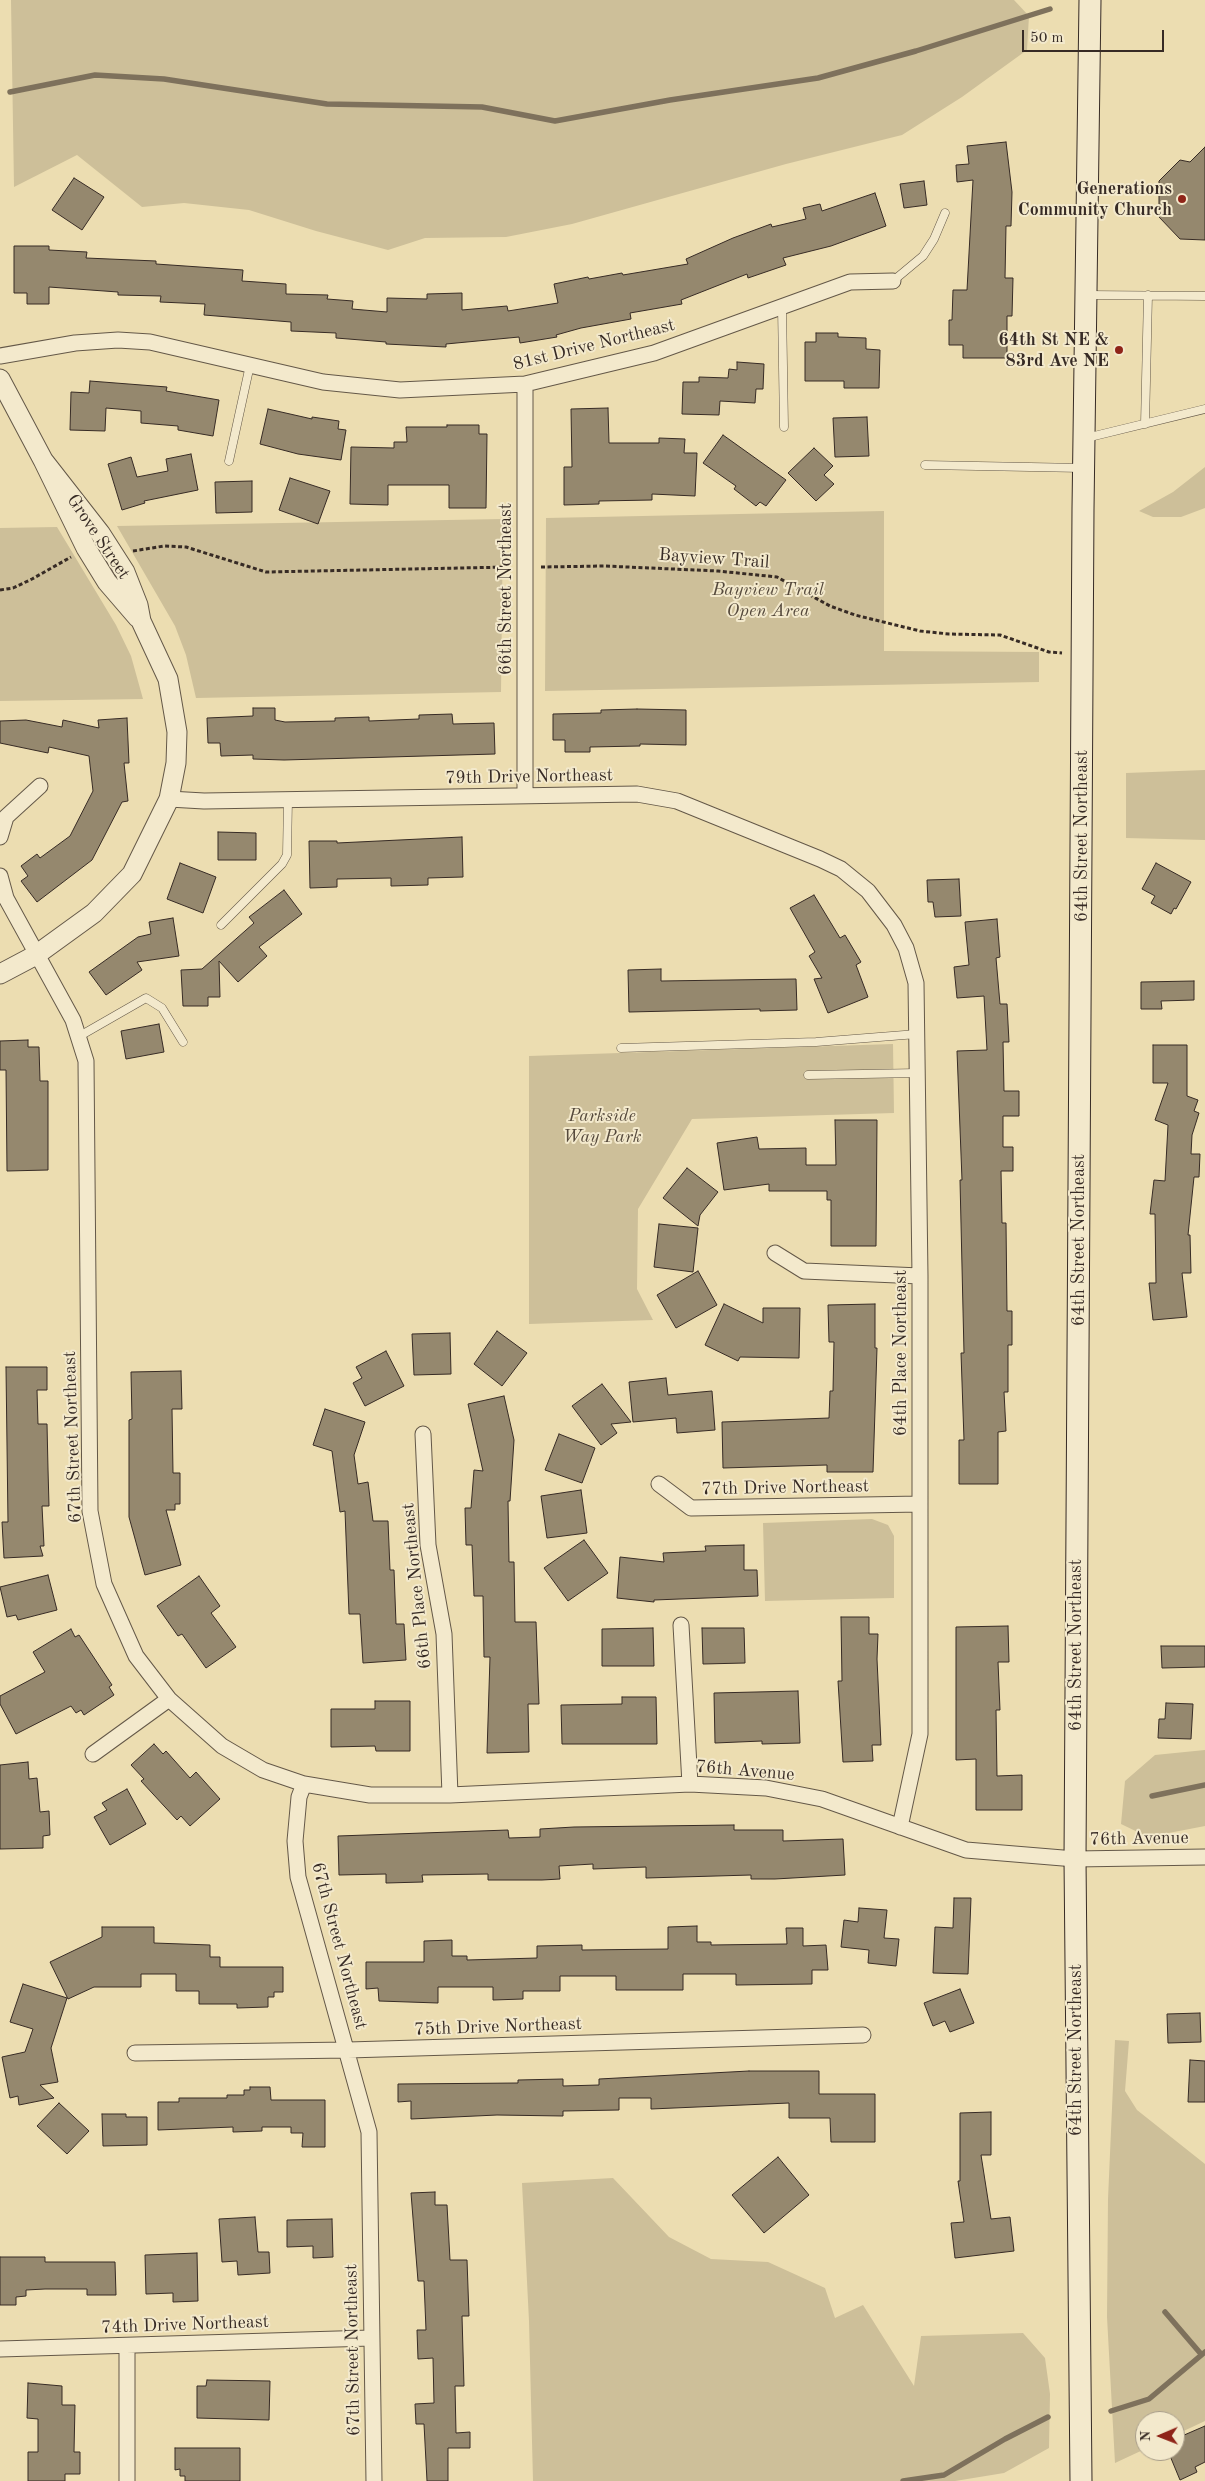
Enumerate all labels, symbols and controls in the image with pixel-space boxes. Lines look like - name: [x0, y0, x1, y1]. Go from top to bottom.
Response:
- scale bar: [1025, 20, 1168, 52]
- text: 50 m: [1030, 31, 1064, 46]
- place label: Generations Community Church: [1018, 178, 1172, 220]
- marker: Generations Community Church: [1176, 193, 1188, 205]
- street label: 81st Drive Northeast: [511, 314, 677, 376]
- place label: 64th St NE & 83rd Ave NE: [998, 329, 1109, 372]
- marker: 64th St NE & 83rd Ave NE: [1113, 344, 1125, 356]
- street label: Grove Street: [62, 490, 134, 584]
- street label: 66th Street Northeast: [495, 503, 517, 675]
- street label: Bayview Trail: [658, 544, 770, 574]
- park label: Bayview Trail Open Area: [712, 579, 824, 622]
- street label: 64th Street Northeast: [1071, 750, 1093, 922]
- street label: 79th Drive Northeast: [445, 765, 613, 789]
- park label: Parkside Way Park: [562, 1105, 642, 1148]
- street label: 64th Street Northeast: [1068, 1154, 1090, 1326]
- street label: 64th Place Northeast: [890, 1270, 912, 1436]
- street label: 67th Street Northeast: [59, 1351, 87, 1523]
- street label: 77th Drive Northeast: [701, 1476, 869, 1500]
- street label: 66th Place Northeast: [398, 1502, 436, 1670]
- street label: 64th Street Northeast: [1065, 1559, 1087, 1731]
- street label: 76th Avenue: [695, 1756, 795, 1786]
- street label: 76th Avenue: [1089, 1827, 1189, 1851]
- street label: 67th Street Northeast: [306, 1860, 372, 2032]
- street label: 64th Street Northeast: [1065, 1964, 1087, 2136]
- street label: 75th Drive Northeast: [414, 2013, 582, 2041]
- street label: 67th Street Northeast: [341, 2264, 365, 2436]
- street label: 74th Drive Northeast: [101, 2311, 269, 2339]
- north arrow: [1135, 2411, 1185, 2461]
- text: N: [1139, 2431, 1153, 2442]

